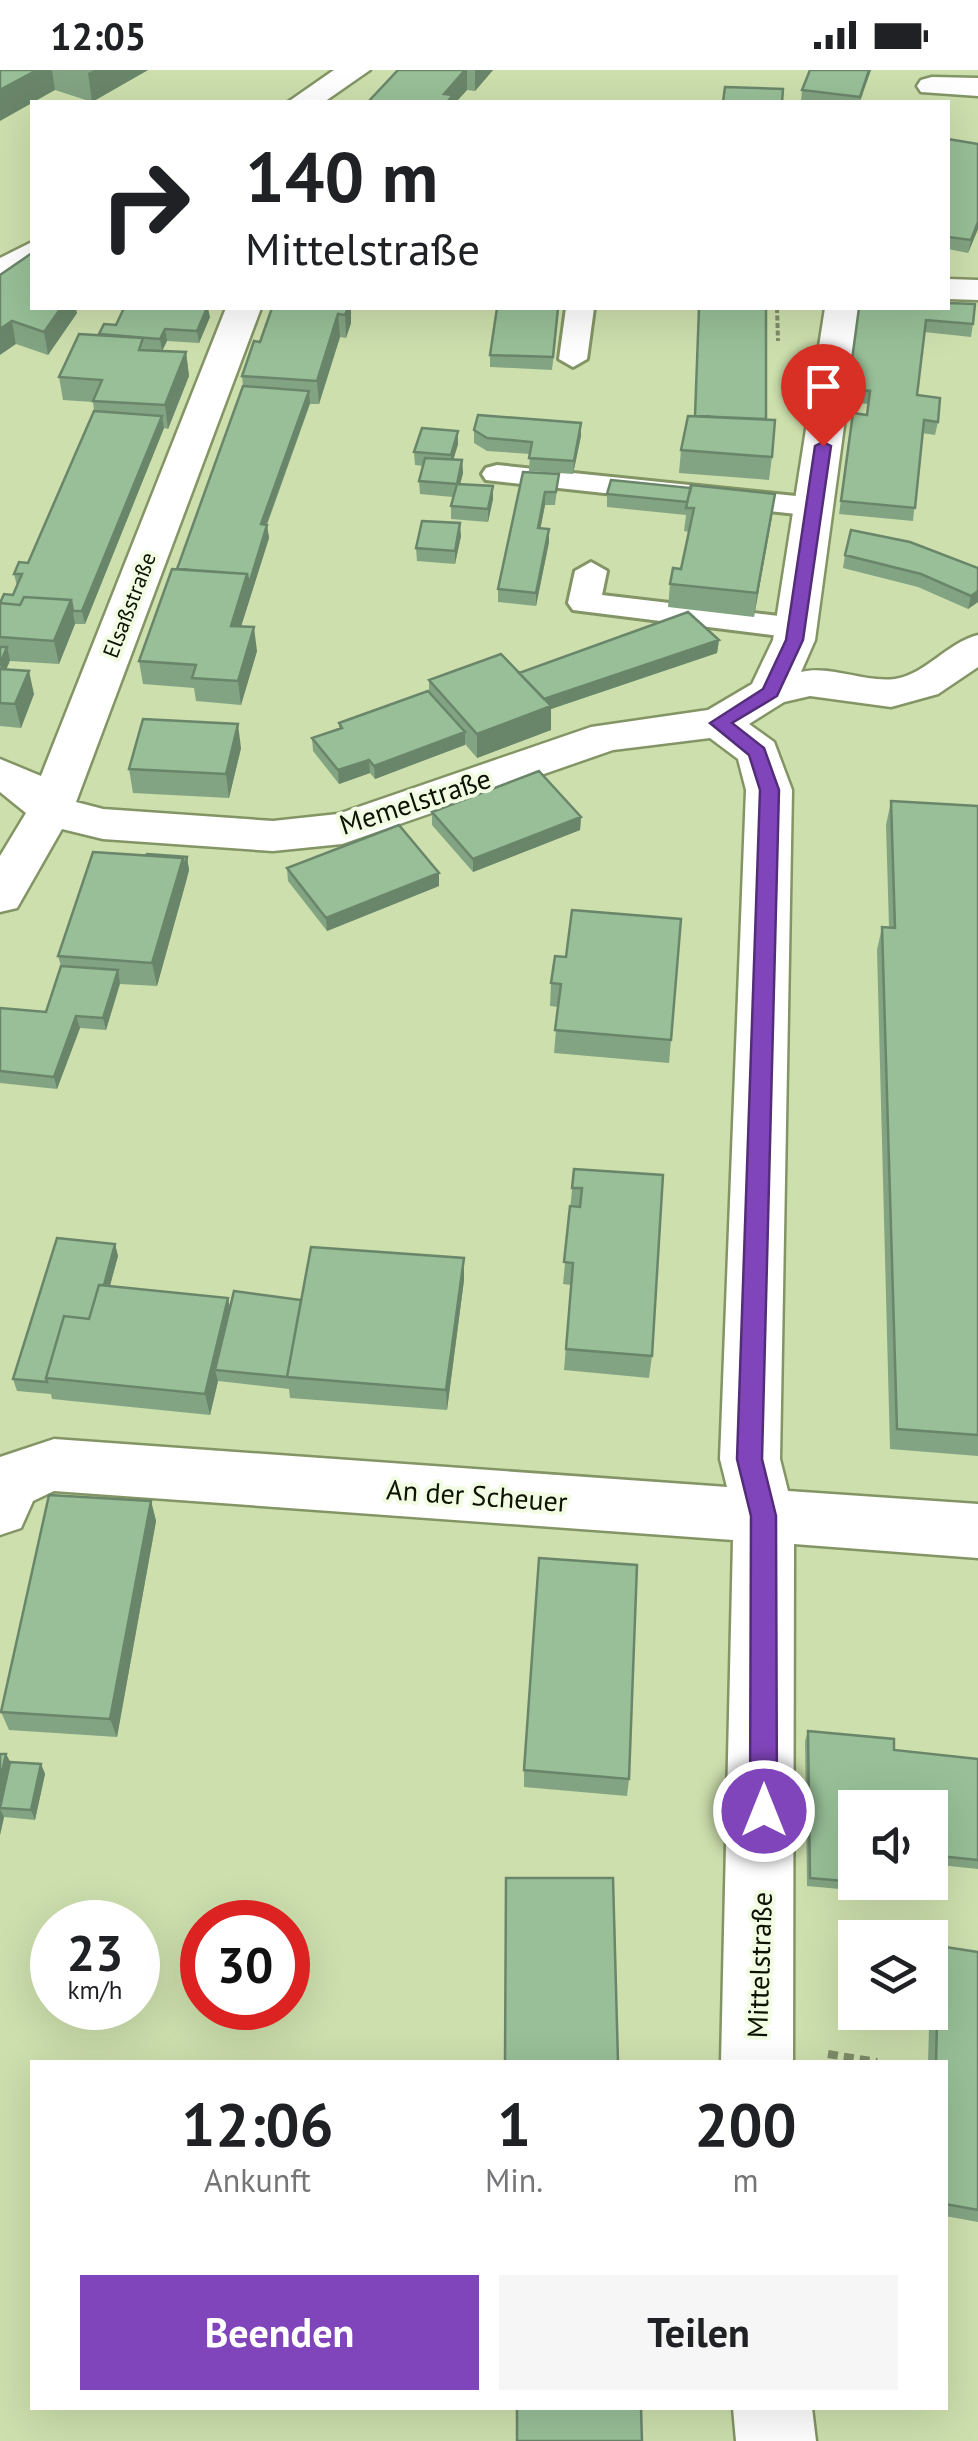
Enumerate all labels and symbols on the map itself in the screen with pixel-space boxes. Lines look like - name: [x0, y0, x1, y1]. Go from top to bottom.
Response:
- pin: [781, 344, 866, 447]
- street label: Elsaßstraße: [96, 548, 162, 662]
- street label: Memelstraße: [335, 759, 495, 843]
- street label: An der Scheuer: [385, 1470, 569, 1520]
- position arrow: [712, 1759, 816, 1863]
- street label: Mittelstraße: [738, 1891, 780, 2039]
- speed limit sign: 30: [180, 1900, 310, 2030]

